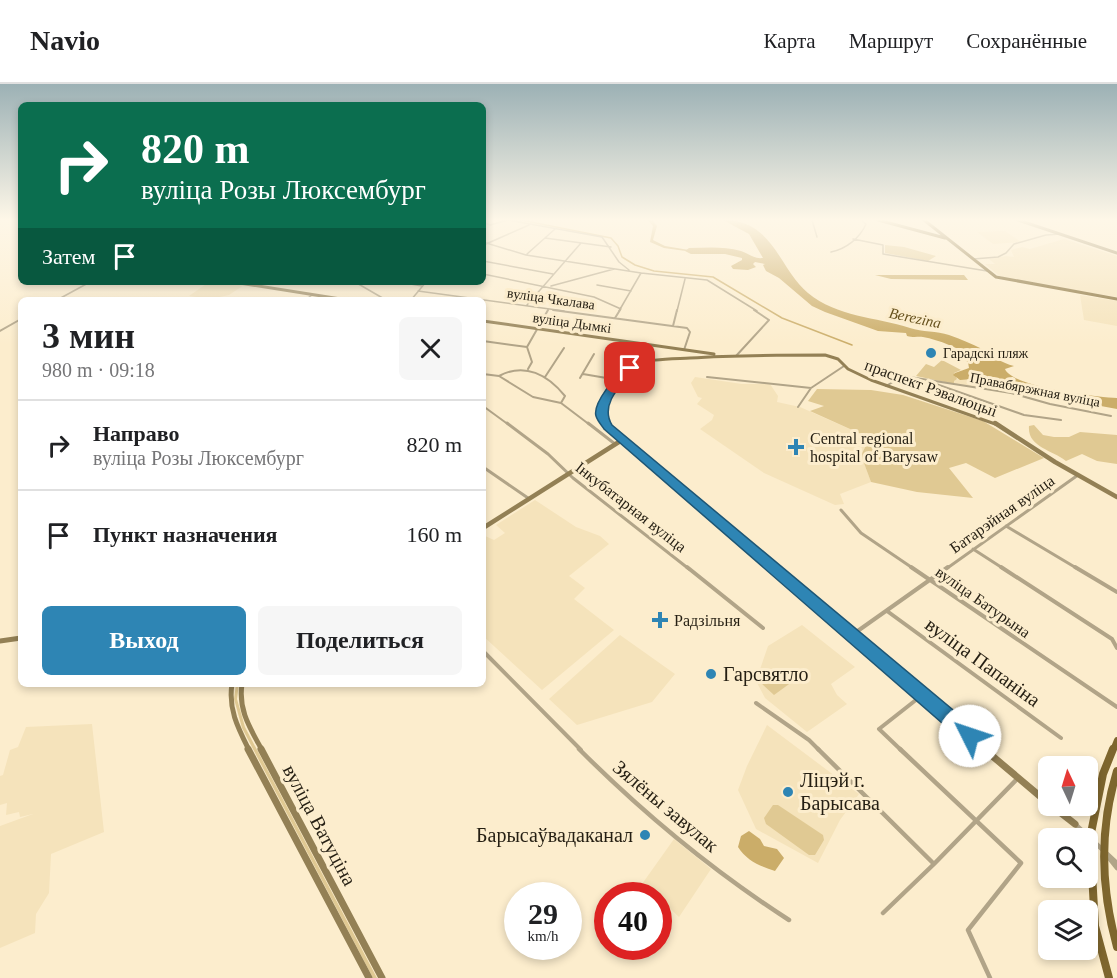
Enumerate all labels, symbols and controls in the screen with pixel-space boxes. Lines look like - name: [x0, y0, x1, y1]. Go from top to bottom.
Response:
- text: Navio: [30, 25, 100, 56]
- text: Карта: [764, 29, 816, 53]
- text: Маршрут: [849, 29, 933, 53]
- text: Сохранённые: [966, 29, 1087, 53]
- icon: right: [42, 126, 120, 204]
- text: 820 m: [141, 126, 250, 172]
- text: вуліца Розы Люксембург: [141, 175, 426, 205]
- icon: arrive: [108, 240, 141, 273]
- text: Затем: [42, 244, 96, 269]
- street label: вуліца Чкалава: [506, 285, 597, 313]
- water label: Berezina: [888, 305, 942, 331]
- street label: вуліца Дымкі: [532, 310, 612, 336]
- text: 3 мин: [42, 316, 135, 356]
- button: close: [399, 317, 462, 380]
- pin: [604, 342, 655, 393]
- marker: Гарадскі пляж: [924, 346, 938, 360]
- place label: Гарадскі пляж: [943, 346, 1029, 361]
- icon: arrive: [613, 351, 646, 384]
- street label: праспект Рэвалюцыі: [862, 356, 1000, 421]
- text: 980 m · 09:18: [42, 359, 155, 381]
- street label: Правабярэжная вуліца: [969, 370, 1102, 410]
- text: Направо: [93, 421, 179, 446]
- icon: right: [42, 429, 75, 462]
- place label: Central regional hospital of Barysaw: [810, 430, 938, 466]
- text: 820 m: [406, 432, 462, 457]
- marker: Central regional hospital of Barysaw: [787, 438, 805, 456]
- text: вуліца Розы Люксембург: [93, 447, 304, 469]
- street label: Інкубатарная вуліца: [572, 459, 690, 556]
- street label: Батарэйная вуліца: [947, 472, 1058, 557]
- icon: arrive: [42, 519, 75, 552]
- text: Пункт назначения: [93, 522, 278, 547]
- text: 160 m: [406, 522, 462, 547]
- street label: вуліца Батурына: [932, 563, 1034, 642]
- button: Выход: [42, 606, 246, 675]
- button: Поделиться: [258, 606, 462, 675]
- marker: Радзільня: [651, 611, 669, 629]
- place label: Радзільня: [674, 612, 741, 630]
- street label: вуліца Папаніна: [921, 613, 1045, 712]
- place label: Гарсвятло: [723, 663, 808, 686]
- marker: Гарсвятло: [704, 667, 718, 681]
- position arrow: [938, 704, 1002, 768]
- street label: Зялёны завулак: [608, 756, 723, 857]
- north arrow: [1038, 756, 1098, 816]
- map controls: [1038, 756, 1098, 960]
- street label: вуліца Ватуціна: [278, 761, 361, 890]
- place label: Ліцэй г. Барысава: [800, 769, 880, 815]
- marker: Ліцэй г. Барысава: [781, 785, 795, 799]
- place label: Барысаўвадаканал: [476, 824, 633, 847]
- marker: Барысаўвадаканал: [638, 828, 652, 842]
- button: search: [1038, 828, 1098, 888]
- speed limit sign: 40: [594, 882, 672, 960]
- text: 29: [528, 897, 558, 930]
- button: layers: [1038, 900, 1098, 960]
- text: km/h: [528, 928, 558, 944]

